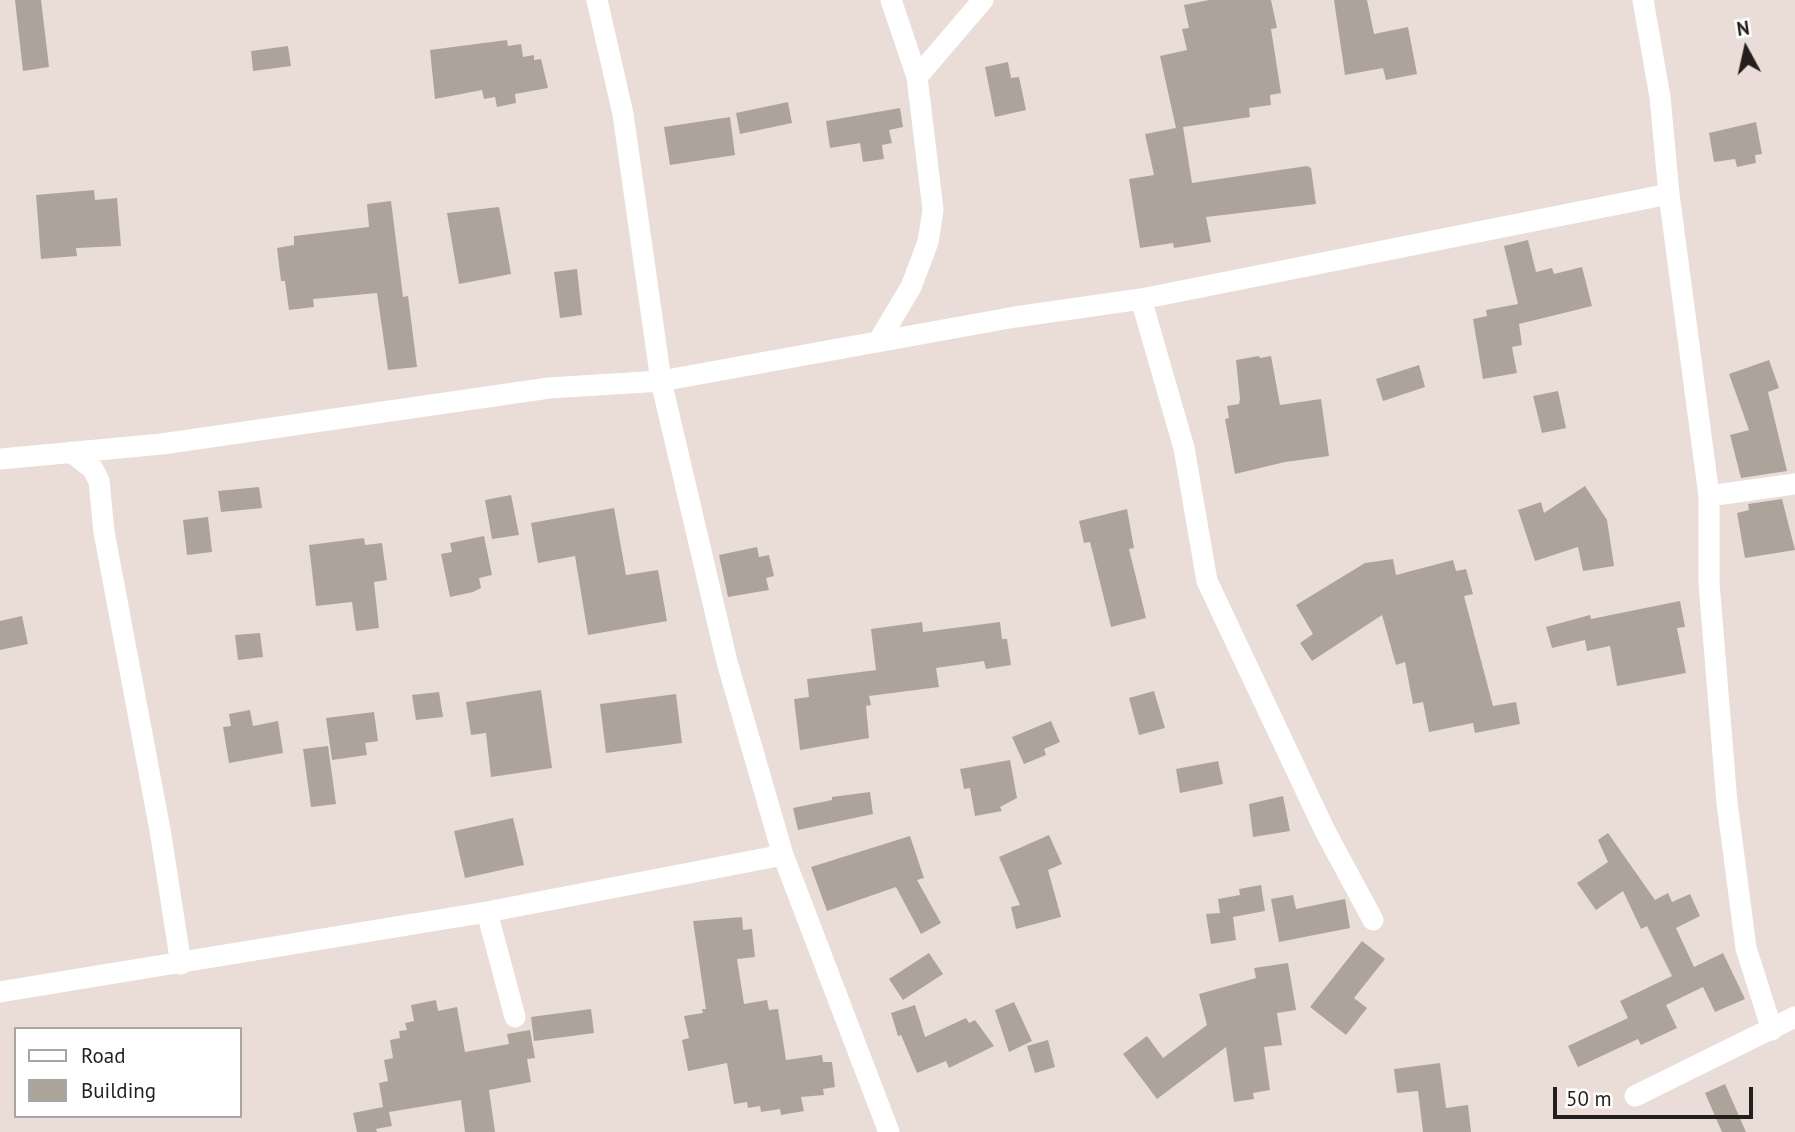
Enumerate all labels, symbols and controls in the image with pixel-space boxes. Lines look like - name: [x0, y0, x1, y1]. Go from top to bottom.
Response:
- north arrow: [1711, 14, 1781, 84]
- text: N: [1735, 15, 1751, 41]
- legend: [14, 1027, 242, 1118]
- text: Road: [81, 1042, 125, 1069]
- scale bar: [1557, 1072, 1756, 1116]
- text: Building: [81, 1077, 156, 1104]
- text: 50 m: [1566, 1085, 1612, 1112]

